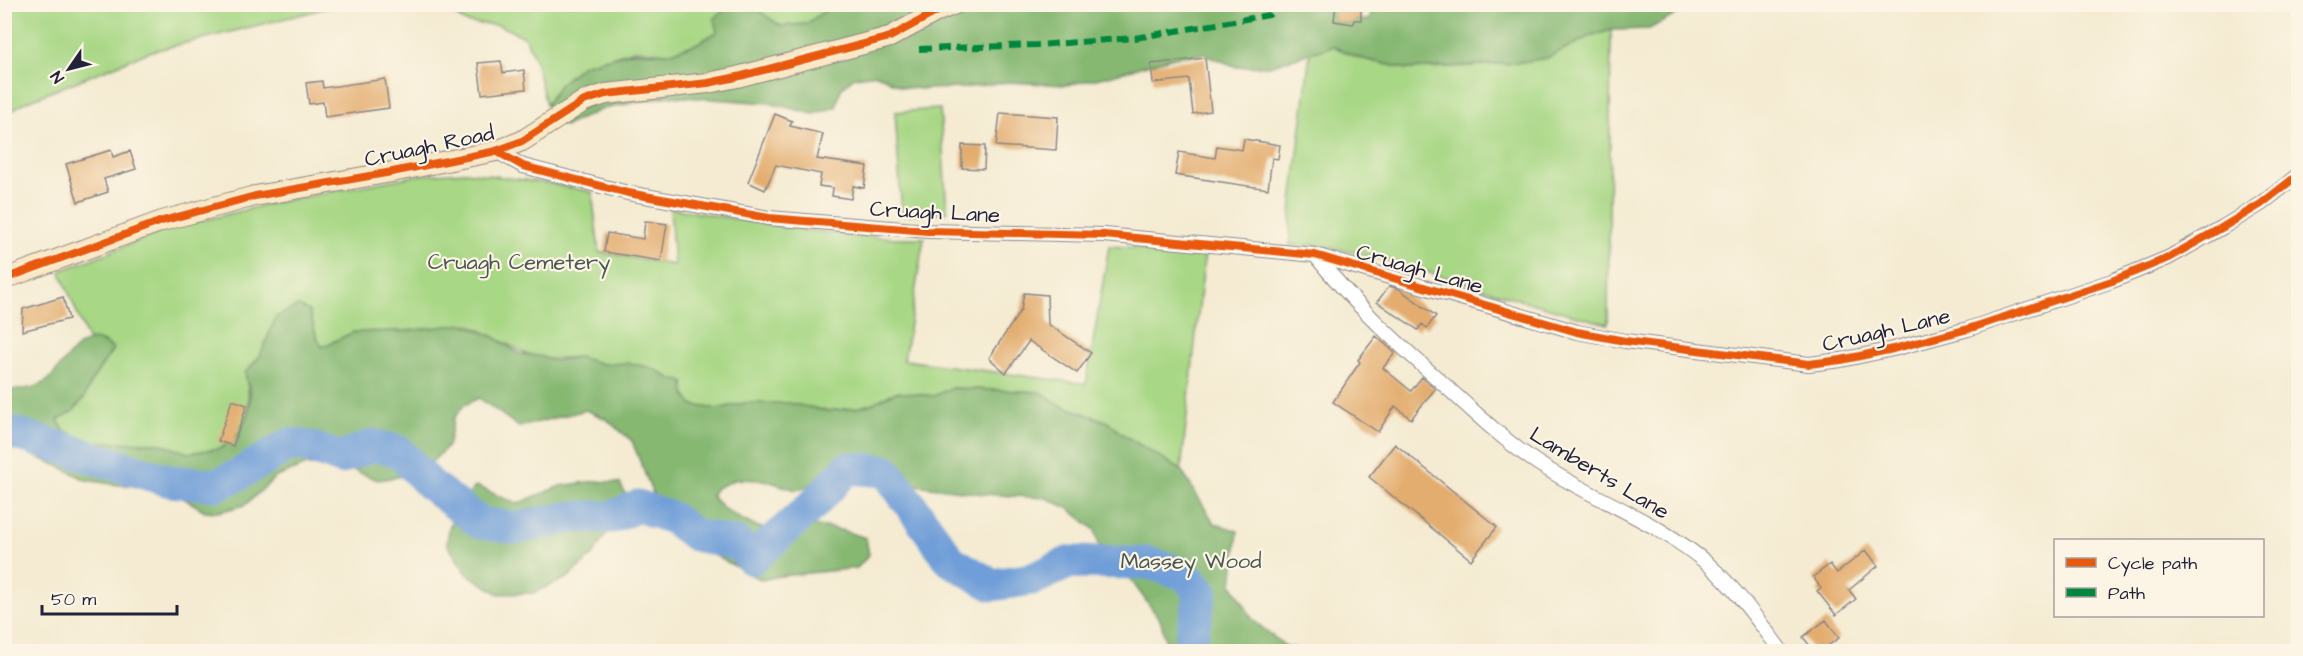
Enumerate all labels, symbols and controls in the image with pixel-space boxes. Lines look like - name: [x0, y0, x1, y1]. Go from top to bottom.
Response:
- north arrow: [39, 39, 99, 99]
- text: N: [46, 67, 69, 87]
- street label: Cruagh Road: [362, 118, 497, 176]
- street label: Cruagh Lane: [869, 194, 1001, 232]
- street label: Cruagh Lane: [1352, 237, 1487, 303]
- park label: Cruagh Cemetery: [428, 247, 610, 279]
- street label: Cruagh Lane: [1819, 301, 1954, 361]
- street label: Lamberts Lane: [1524, 419, 1675, 527]
- legend: [2054, 539, 2264, 617]
- park label: Massey Wood: [1121, 546, 1261, 578]
- text: Cycle path: [2108, 551, 2197, 577]
- scale bar: [42, 578, 177, 616]
- text: Path: [2108, 581, 2145, 606]
- text: 50 m: [51, 587, 96, 612]

